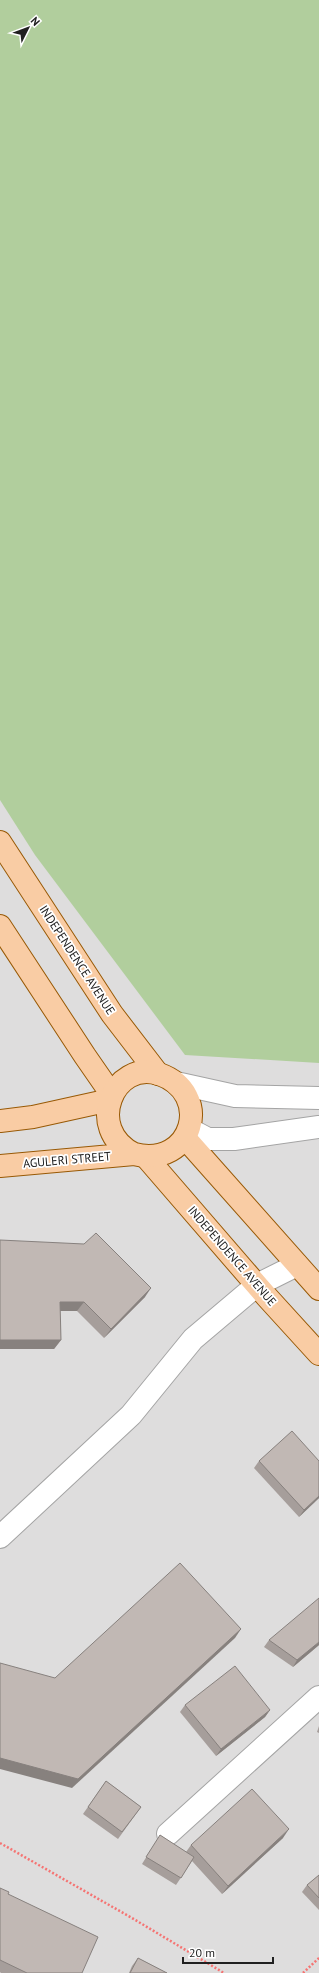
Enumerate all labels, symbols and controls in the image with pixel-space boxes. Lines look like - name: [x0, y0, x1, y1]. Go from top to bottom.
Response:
- north arrow: [8, 8, 48, 48]
- text: N: [28, 14, 43, 29]
- street label: INDEPENDENCE AVENUE: [36, 902, 118, 1017]
- street label: AGULERI STREET: [22, 1148, 112, 1171]
- street label: INDEPENDENCE AVENUE: [185, 1203, 280, 1309]
- scale bar: [183, 1939, 273, 1965]
- text: 20 m: [189, 1945, 215, 1960]

